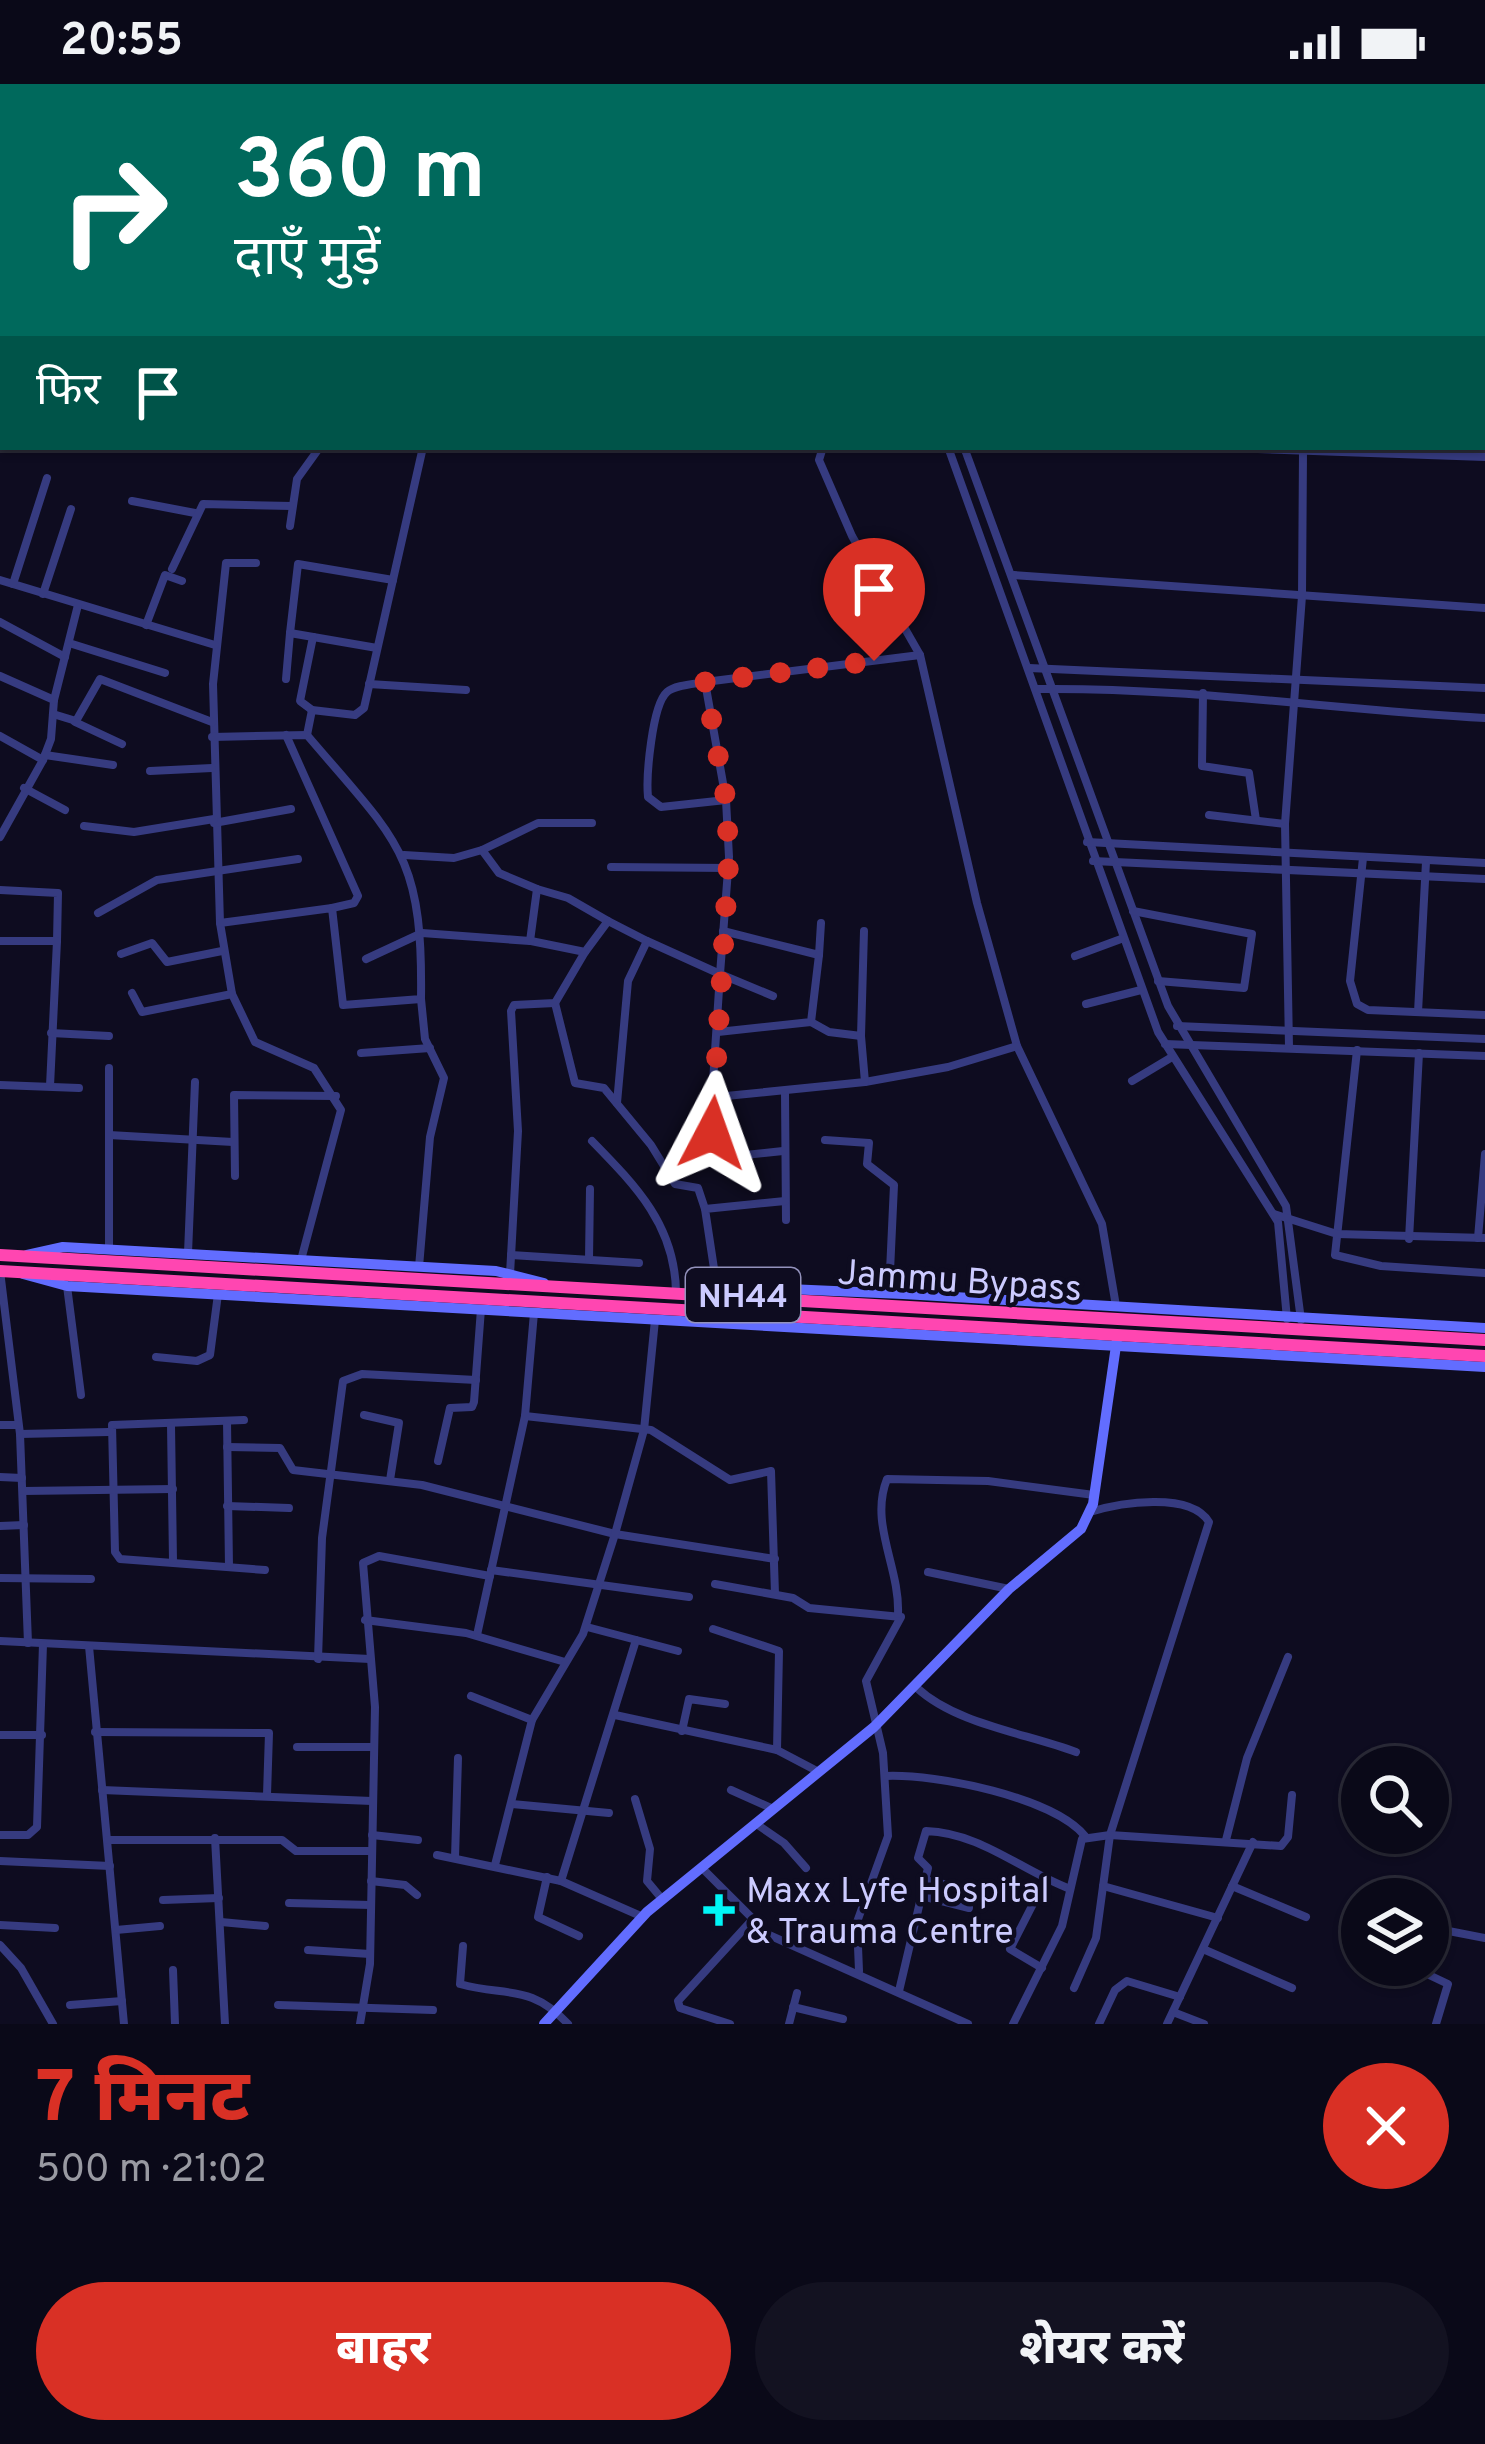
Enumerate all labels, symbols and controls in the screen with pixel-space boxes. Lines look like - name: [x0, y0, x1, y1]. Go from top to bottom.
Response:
- text: 20:55: [60, 14, 183, 71]
- text: 360 m: [234, 122, 486, 228]
- icon: right: [36, 132, 192, 288]
- text: दाएँ मुड़ें: [234, 226, 380, 295]
- icon: arrive: [125, 360, 191, 426]
- text: फिर: [36, 364, 101, 421]
- pin: [823, 538, 925, 661]
- icon: arrive: [841, 556, 907, 622]
- position arrow: [649, 1070, 775, 1196]
- street label: Jammu Bypass: [836, 1252, 1083, 1314]
- road number: NH44: [686, 1268, 800, 1322]
- map controls: [1341, 1746, 1449, 1986]
- button: search: [1341, 1746, 1449, 1854]
- place label: Maxx Lyfe Hospital & Trauma Centre: [746, 1870, 1050, 1957]
- button: layers: [1341, 1878, 1449, 1986]
- marker: Maxx Lyfe Hospital & Trauma Centre: [703, 1894, 735, 1926]
- text: 7 मिनट: [36, 2056, 249, 2148]
- button: close: [1323, 2063, 1449, 2189]
- text: 500 m · 21:02: [36, 2147, 267, 2196]
- button: बाहर: [36, 2282, 731, 2420]
- button: शेयर करें: [755, 2282, 1449, 2420]

